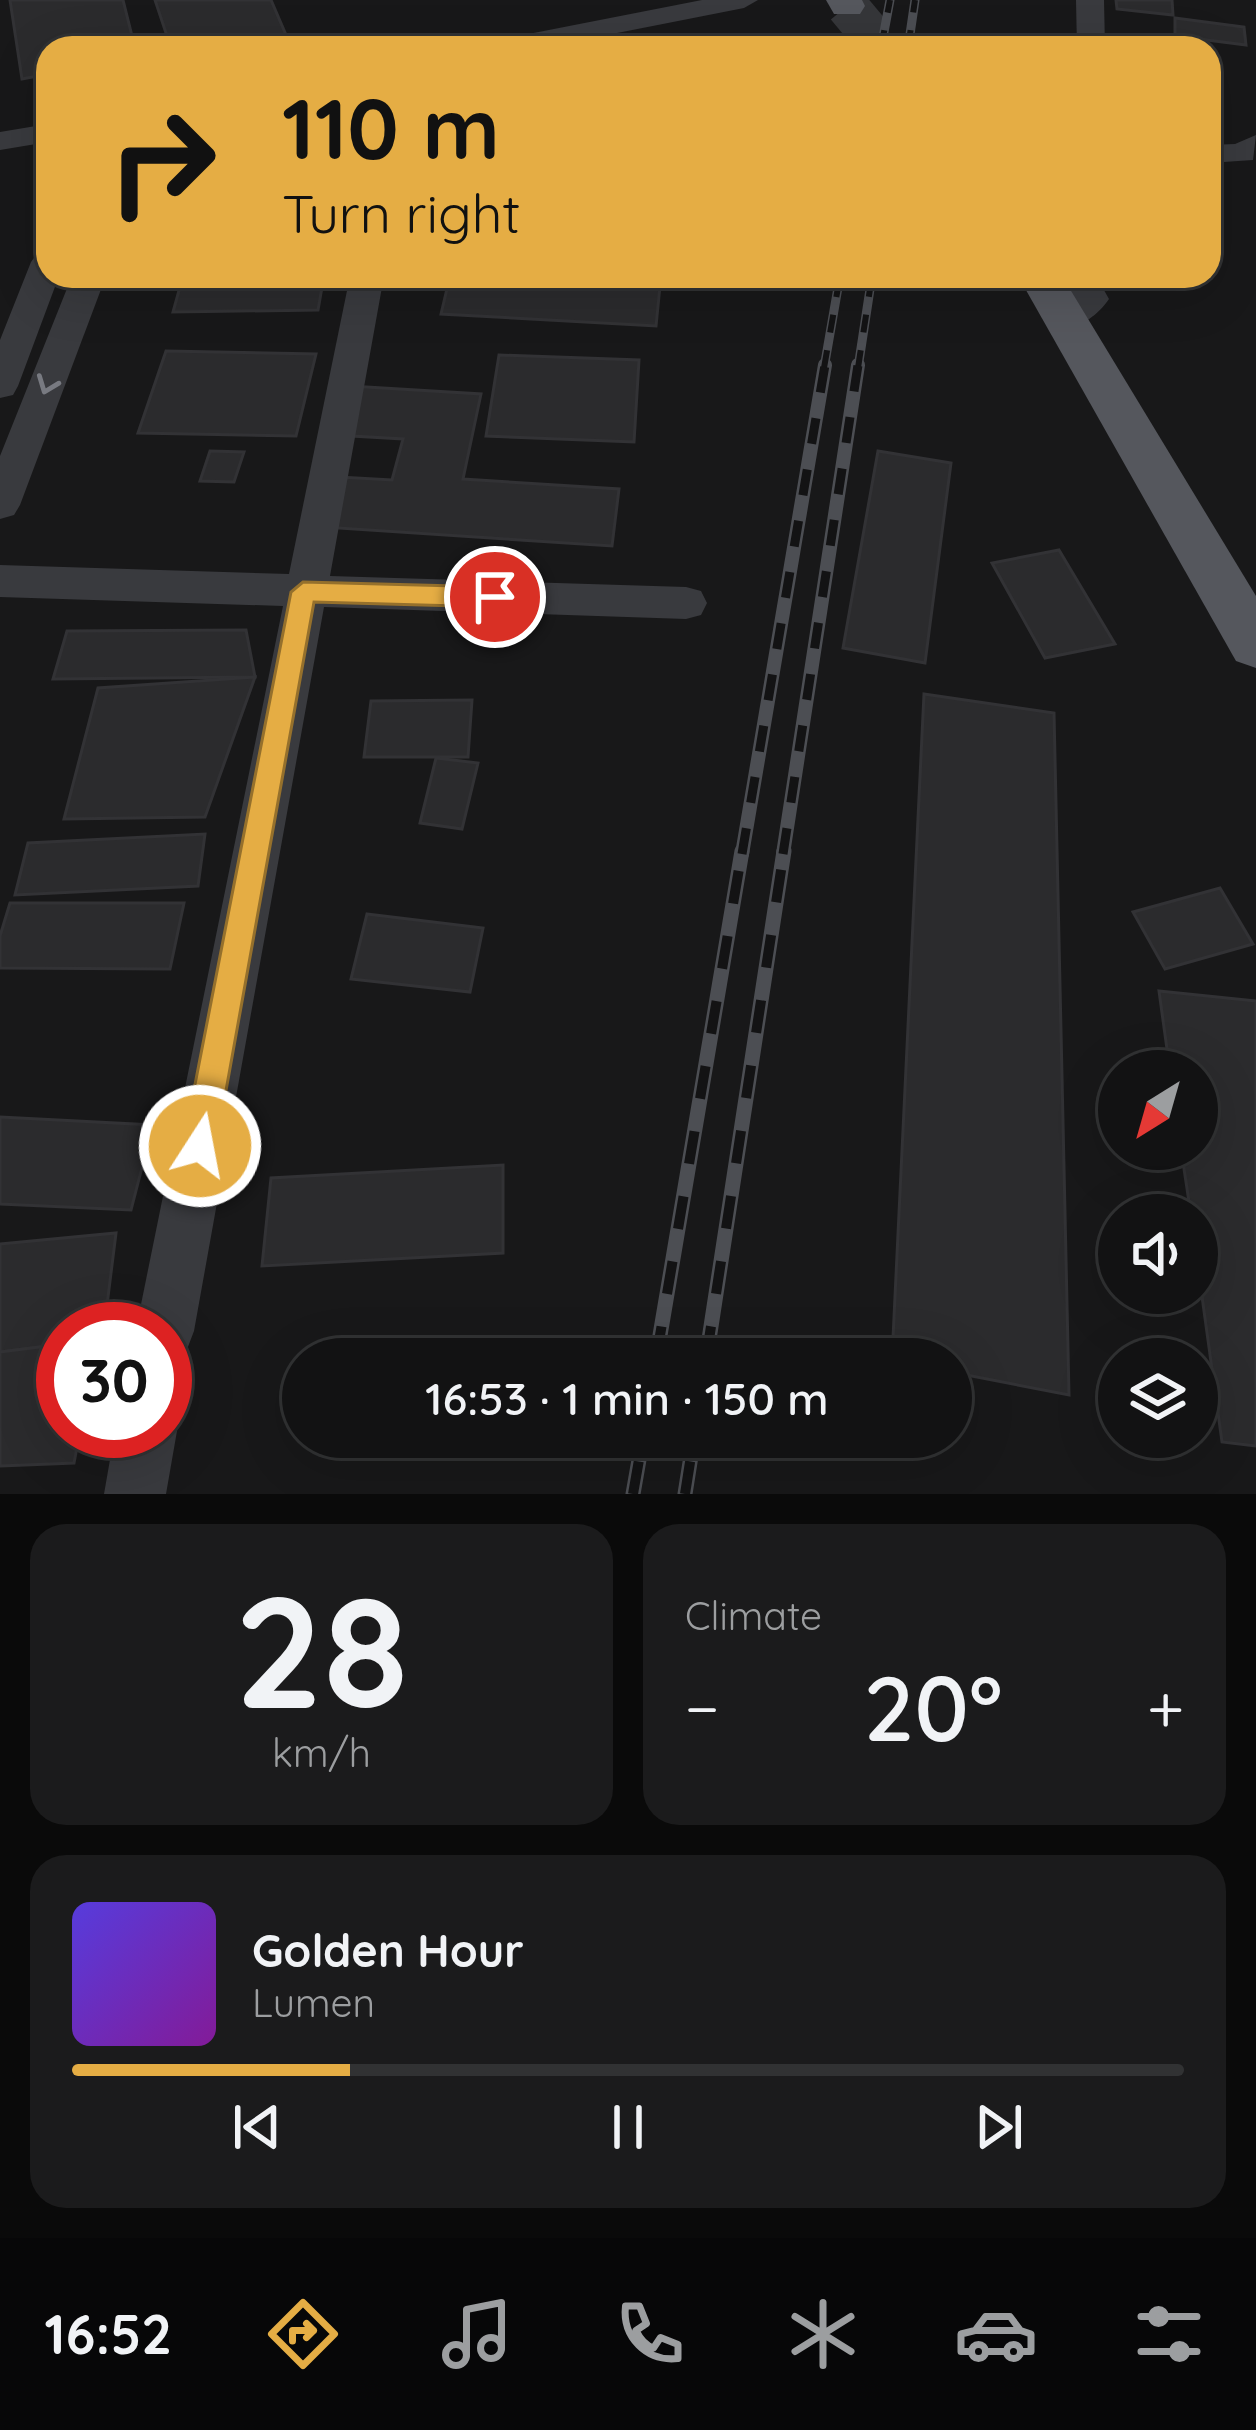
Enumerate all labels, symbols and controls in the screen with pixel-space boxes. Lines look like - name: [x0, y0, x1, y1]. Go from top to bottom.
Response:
- text: 110 m: [282, 75, 500, 180]
- icon: right: [84, 84, 240, 240]
- text: Turn right: [282, 179, 521, 247]
- one-way arrow: [36, 373, 61, 394]
- pin: [444, 546, 546, 648]
- icon: arrive: [462, 564, 528, 630]
- north arrow: [1098, 1050, 1218, 1170]
- map controls: [1098, 1050, 1218, 1458]
- position arrow: [137, 1083, 263, 1209]
- button: sound: [1098, 1194, 1218, 1314]
- speed limit sign: 30: [36, 1302, 192, 1458]
- button: layers: [1098, 1338, 1218, 1458]
- text: 16:53 · 1 min · 150 m: [425, 1370, 829, 1426]
- text: 28: [234, 1552, 409, 1747]
- text: Climate: [685, 1591, 822, 1640]
- text: 20°: [864, 1651, 1003, 1764]
- text: −: [685, 1666, 719, 1749]
- text: +: [1147, 1666, 1184, 1749]
- text: km/h: [272, 1728, 371, 1777]
- text: Golden Hour: [252, 1922, 524, 1978]
- text: Lumen: [252, 1978, 375, 2027]
- icon: previous: [224, 2094, 290, 2160]
- icon: pause: [595, 2094, 661, 2160]
- icon: next: [966, 2094, 1032, 2160]
- icon: directions: [261, 2292, 345, 2376]
- icon: music: [435, 2292, 519, 2376]
- icon: phone: [608, 2292, 692, 2376]
- icon: climate: [781, 2292, 865, 2376]
- icon: car: [954, 2292, 1038, 2376]
- icon: filters: [1127, 2292, 1211, 2376]
- text: 16:52: [45, 2300, 172, 2368]

